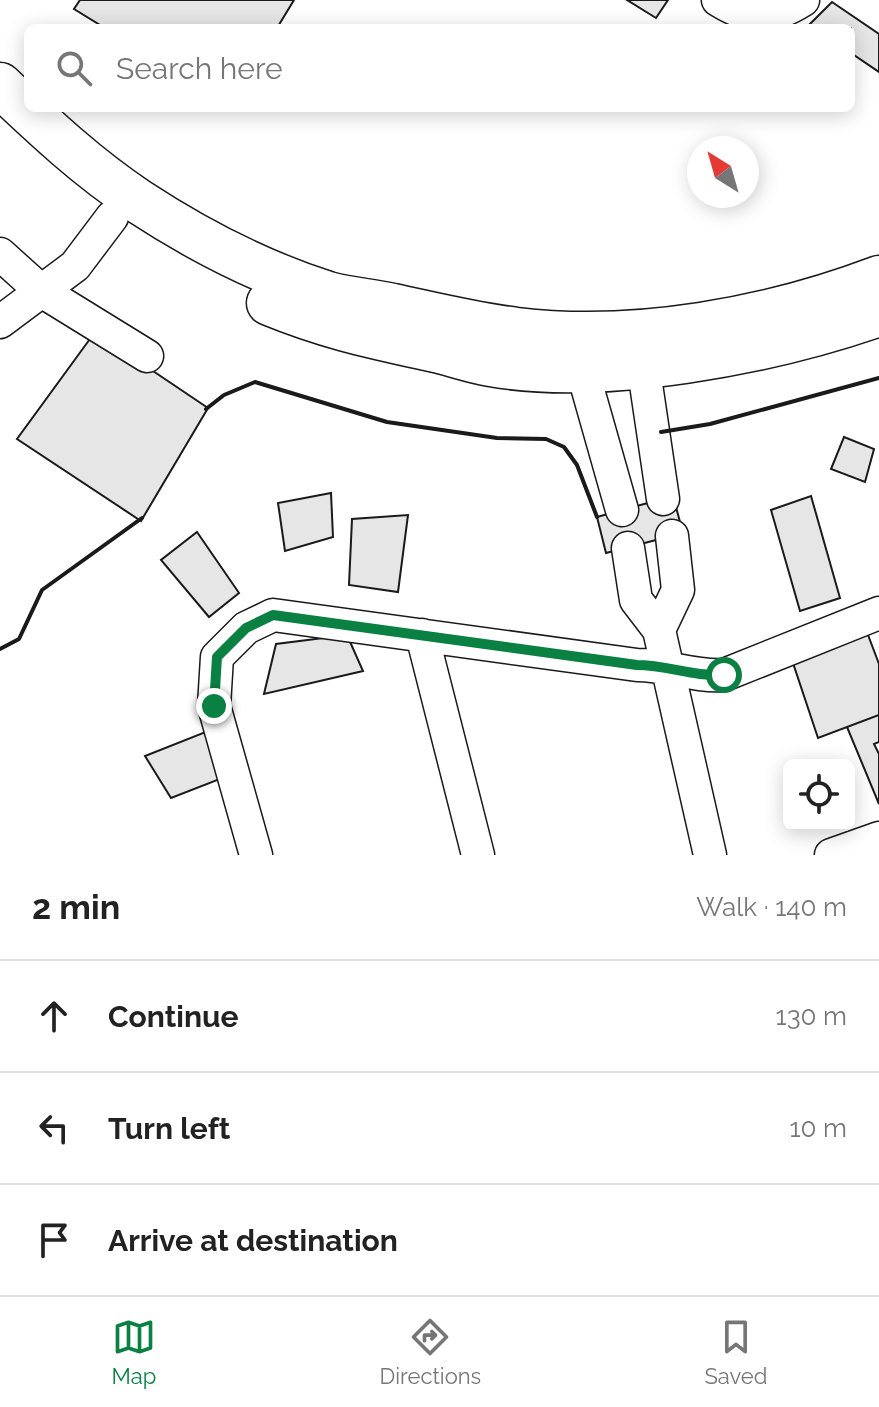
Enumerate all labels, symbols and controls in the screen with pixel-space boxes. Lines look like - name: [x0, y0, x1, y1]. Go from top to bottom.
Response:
- search box: [24, 24, 855, 112]
- icon: search: [52, 46, 96, 90]
- text: Search here: [116, 51, 283, 86]
- north arrow: [687, 136, 759, 208]
- route start: [706, 657, 742, 693]
- route end: [196, 688, 232, 724]
- map controls: [783, 759, 855, 831]
- button: locate: [783, 759, 855, 831]
- text: 2 min: [32, 887, 120, 927]
- text: Walk · 140 m: [696, 892, 847, 922]
- icon: ahead: [32, 994, 76, 1038]
- text: Continue: [108, 999, 239, 1034]
- text: 130 m: [776, 1001, 847, 1031]
- icon: left: [32, 1106, 76, 1150]
- text: Turn left: [108, 1111, 230, 1146]
- text: 10 m: [789, 1113, 847, 1143]
- icon: arrive: [32, 1218, 76, 1262]
- text: Arrive at destination: [108, 1223, 398, 1258]
- tab: Map: [112, 1315, 156, 1389]
- tab: Directions: [380, 1315, 481, 1389]
- tab: Saved: [704, 1315, 767, 1389]

